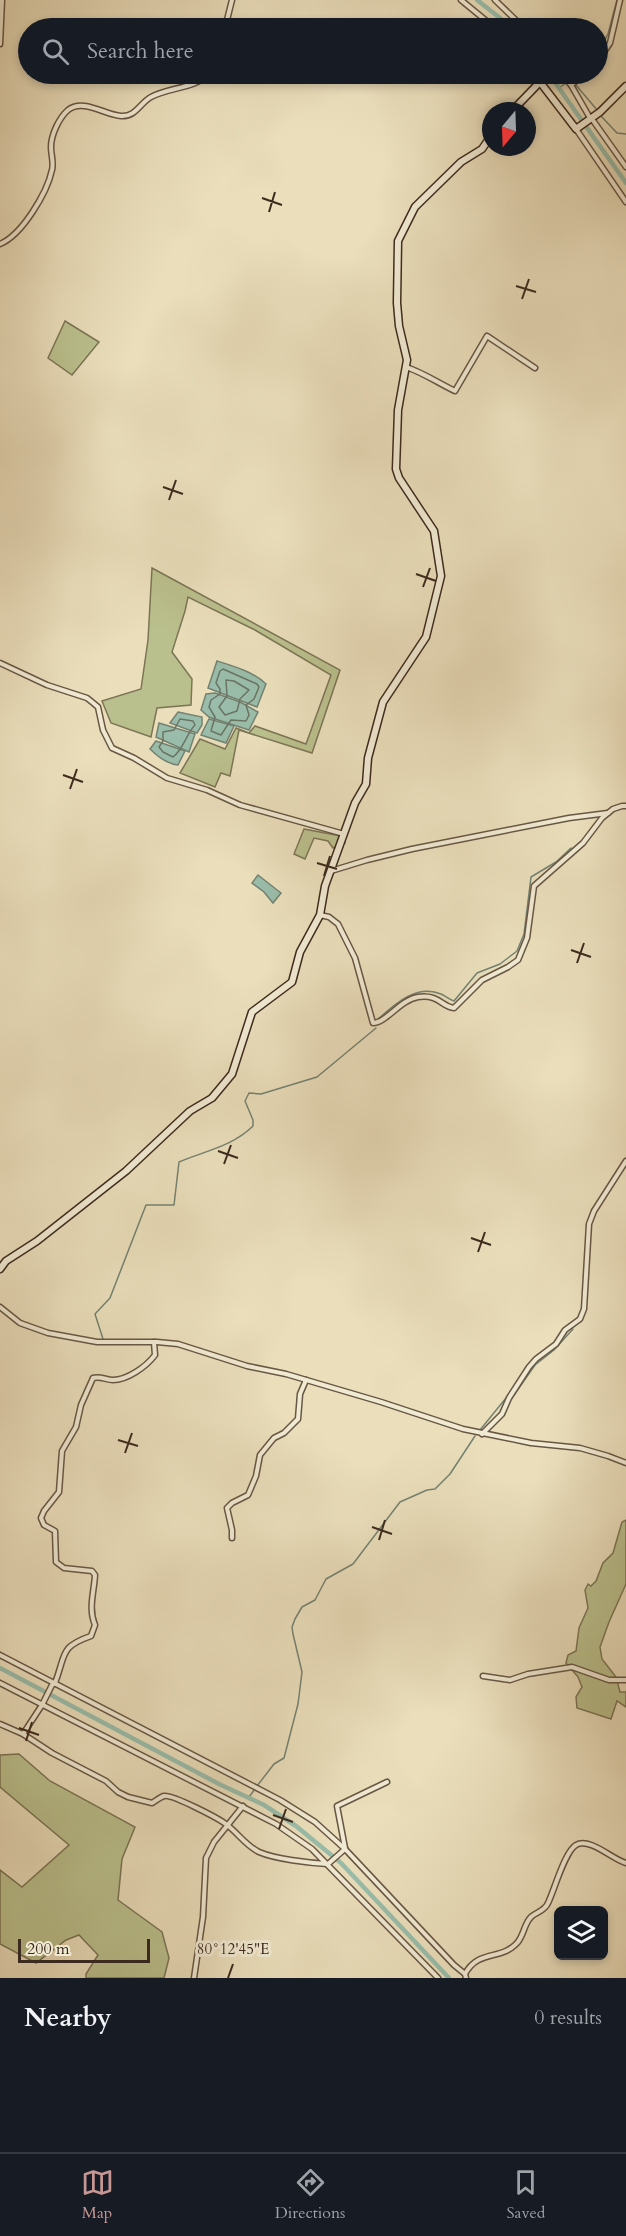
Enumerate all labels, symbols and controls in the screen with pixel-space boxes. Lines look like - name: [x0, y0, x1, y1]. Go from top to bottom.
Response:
- search box: [18, 18, 608, 84]
- icon: search: [39, 35, 72, 68]
- text: Search here: [87, 36, 194, 66]
- north arrow: [482, 102, 536, 156]
- map controls: [554, 1906, 608, 1960]
- button: layers: [554, 1906, 608, 1960]
- scale bar: [18, 1936, 150, 1964]
- text: 200 m: [27, 1938, 69, 1960]
- text: 80°12'45"E: [197, 1939, 269, 1959]
- text: Nearby: [24, 2000, 112, 2035]
- text: 0 results: [534, 2004, 602, 2031]
- tab: Map: [81, 2166, 114, 2224]
- tab: Directions: [275, 2166, 345, 2224]
- tab: Saved: [507, 2166, 545, 2224]

